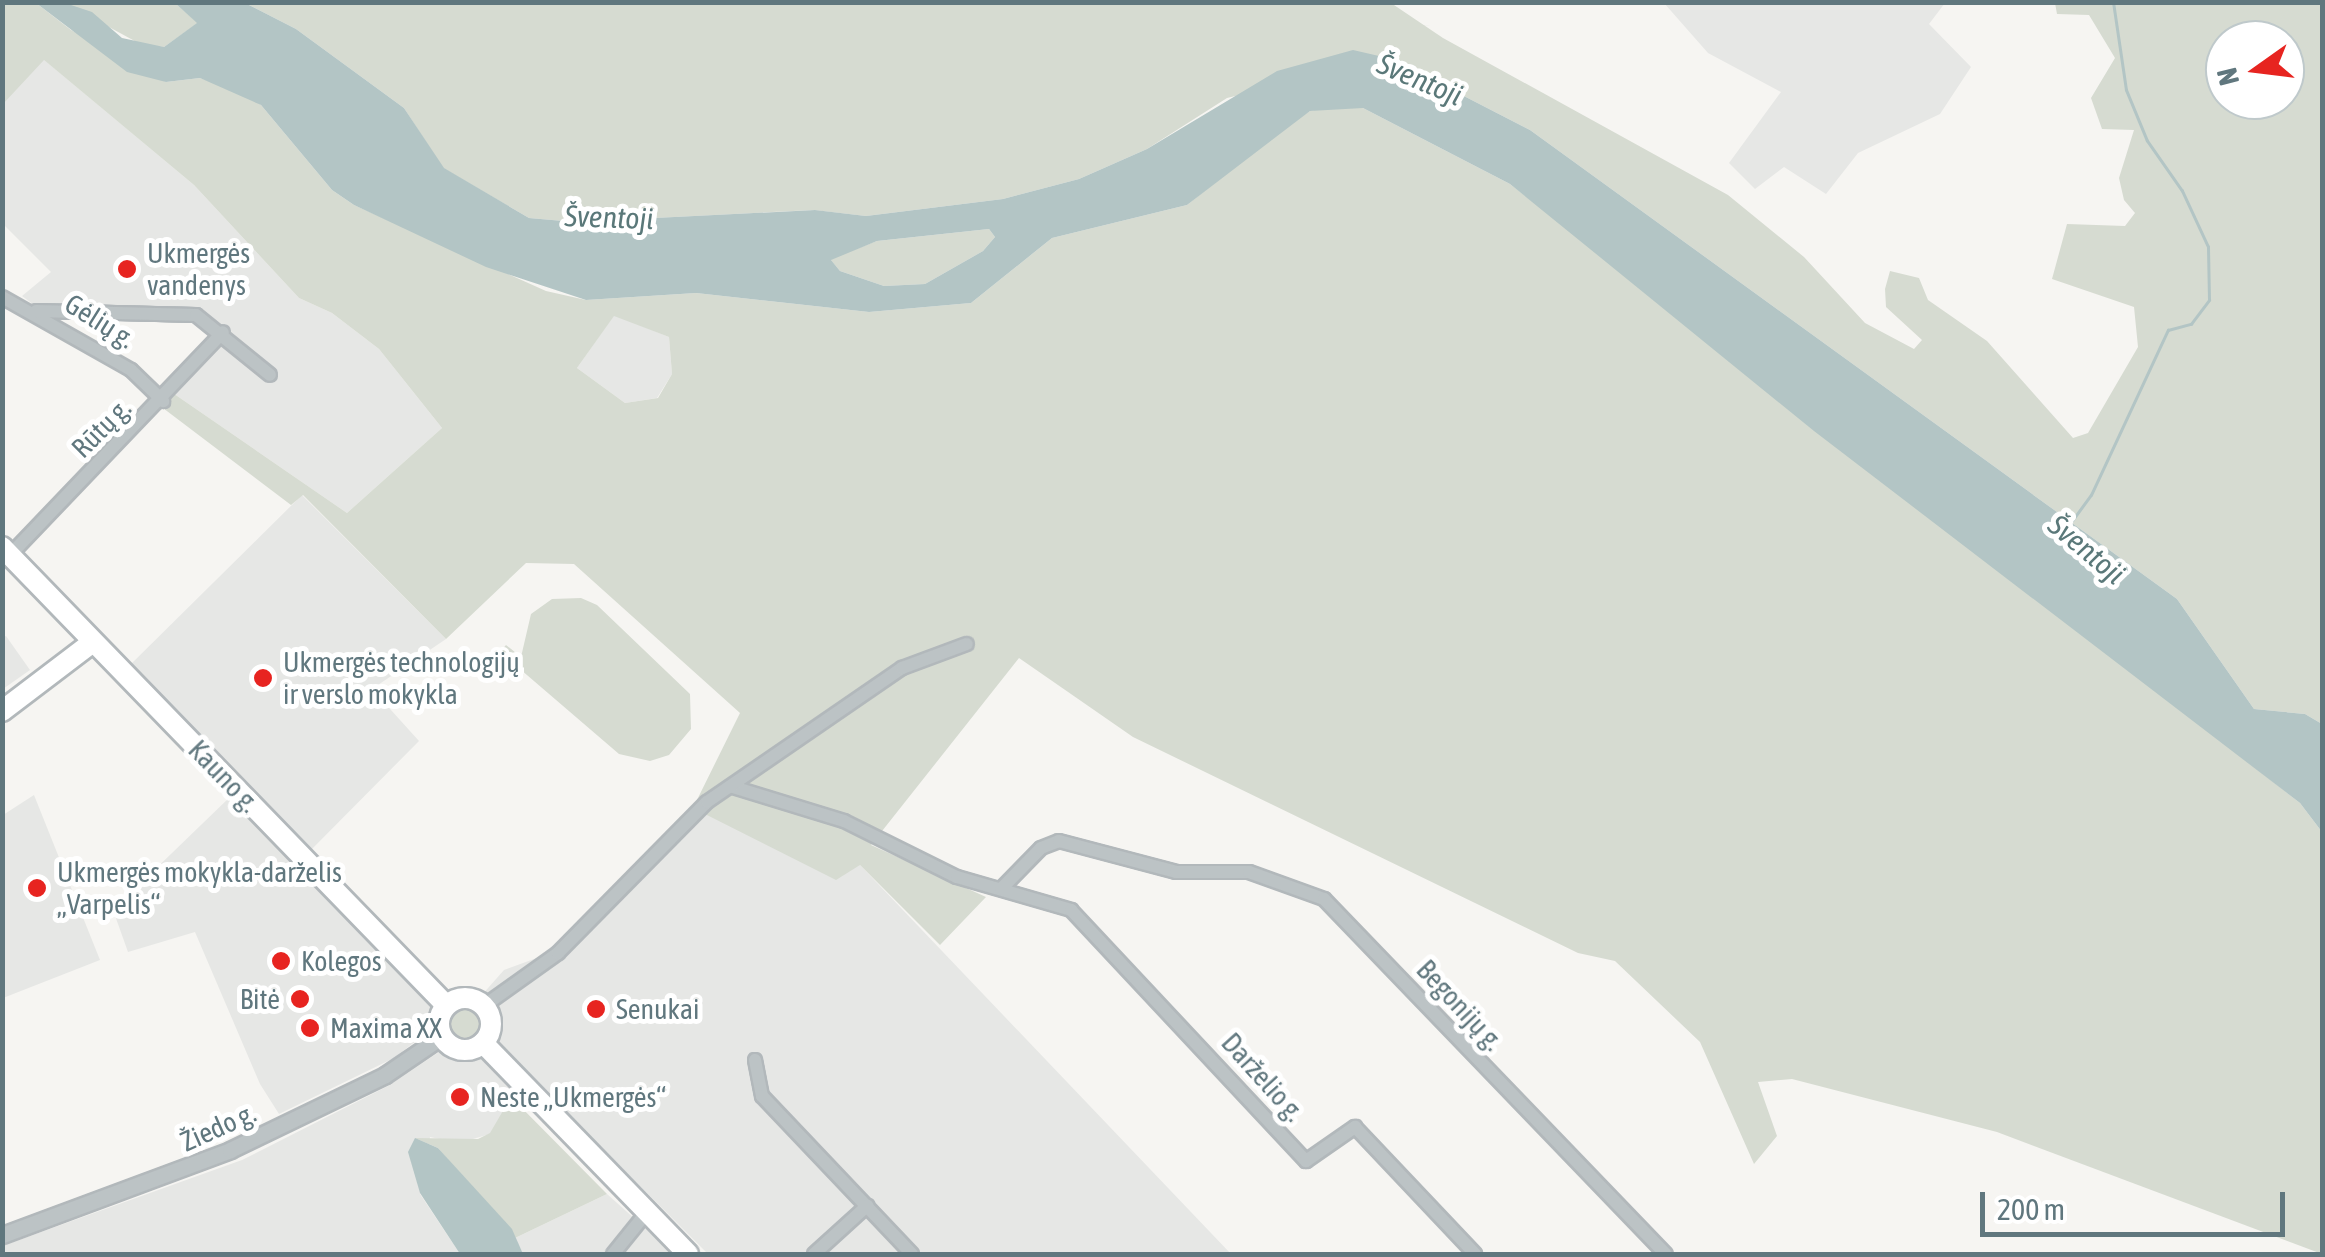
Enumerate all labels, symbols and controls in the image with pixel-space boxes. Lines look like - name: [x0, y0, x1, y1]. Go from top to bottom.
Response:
- north arrow: [2205, 20, 2305, 120]
- water label: Šventoji: [1372, 45, 1468, 113]
- text: N: [2210, 65, 2245, 89]
- water label: Šventoji: [564, 197, 654, 237]
- place label: Ukmergės vandenys: [147, 236, 250, 302]
- marker: Ukmergės vandenys: [116, 258, 138, 280]
- street label: Gėlių g.: [59, 287, 141, 355]
- street label: Rūtų g.: [64, 391, 138, 465]
- water label: Šventoji: [2041, 507, 2133, 591]
- place label: Ukmergės technologijų ir verslo mokykla: [283, 645, 520, 711]
- marker: Ukmergės technologijų ir verslo mokykla: [252, 667, 274, 689]
- street label: Kauno g.: [182, 733, 266, 819]
- place label: Ukmergės mokykla-darželis „Varpelis“: [57, 855, 342, 921]
- marker: Ukmergės mokykla-darželis „Varpelis“: [26, 877, 48, 899]
- place label: Kolegos: [301, 944, 382, 978]
- marker: Kolegos: [270, 950, 292, 972]
- street label: Begonijų g.: [1410, 953, 1510, 1057]
- place label: Bitė: [240, 982, 280, 1016]
- marker: Bitė: [289, 988, 311, 1010]
- place label: Senukai: [616, 992, 699, 1026]
- marker: Senukai: [585, 998, 607, 1020]
- place label: Maxima XX: [330, 1011, 442, 1045]
- marker: Maxima XX: [299, 1017, 321, 1039]
- street label: Darželio g.: [1215, 1026, 1311, 1128]
- place label: Neste „Ukmergės“: [480, 1080, 666, 1114]
- marker: Neste „Ukmergės“: [449, 1086, 471, 1108]
- street label: Žiedo g.: [175, 1096, 261, 1158]
- scale bar: [1985, 1172, 2290, 1234]
- text: 200 m: [1997, 1192, 2065, 1226]

